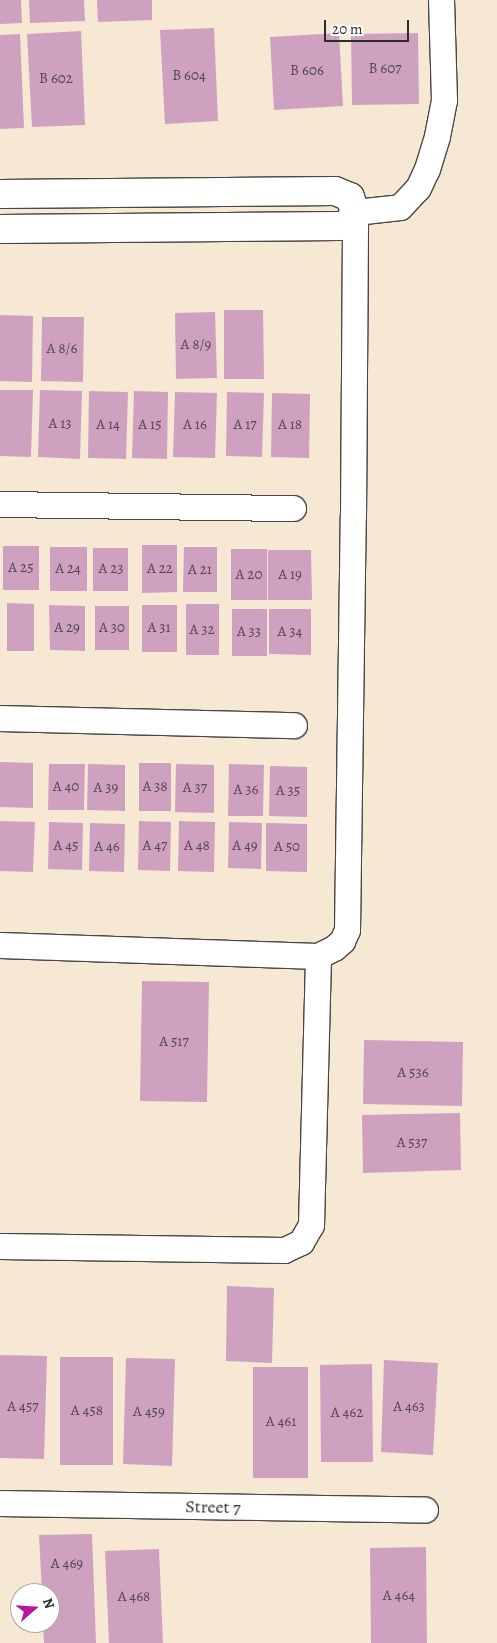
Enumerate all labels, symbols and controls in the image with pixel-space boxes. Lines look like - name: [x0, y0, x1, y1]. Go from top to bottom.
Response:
- scale bar: [327, 10, 412, 42]
- text: 20 m: [332, 19, 363, 39]
- house number: B 607: [368, 60, 402, 78]
- house number: B 606: [290, 62, 324, 80]
- house number: B 604: [172, 67, 206, 85]
- house number: B 602: [39, 70, 73, 88]
- house number: A 8/9: [181, 336, 211, 354]
- house number: A 8/6: [47, 340, 77, 358]
- house number: A 13: [48, 415, 72, 433]
- house number: A 14: [96, 416, 120, 434]
- house number: A 15: [138, 416, 162, 434]
- house number: A 16: [183, 416, 207, 434]
- house number: A 17: [233, 416, 257, 434]
- house number: A 18: [278, 416, 302, 434]
- house number: A 25: [8, 559, 34, 577]
- house number: A 24: [55, 560, 81, 578]
- house number: A 23: [98, 560, 124, 578]
- house number: A 22: [147, 560, 173, 578]
- house number: A 21: [188, 561, 212, 579]
- house number: A 20: [236, 566, 262, 584]
- house number: A 19: [278, 566, 302, 584]
- house number: A 29: [54, 619, 80, 637]
- house number: A 30: [99, 619, 125, 637]
- house number: A 31: [147, 619, 171, 637]
- house number: A 32: [189, 621, 215, 639]
- house number: A 33: [237, 623, 261, 641]
- house number: A 34: [278, 623, 302, 641]
- house number: A 40: [53, 778, 79, 796]
- house number: A 38: [142, 778, 168, 796]
- house number: A 39: [94, 779, 118, 797]
- house number: A 37: [183, 779, 207, 797]
- house number: A 36: [234, 781, 258, 799]
- house number: A 35: [276, 782, 300, 800]
- house number: A 45: [54, 837, 78, 855]
- house number: A 47: [143, 837, 167, 855]
- house number: A 48: [184, 837, 210, 855]
- house number: A 49: [232, 837, 258, 855]
- house number: A 46: [94, 838, 120, 856]
- house number: A 50: [274, 838, 300, 856]
- house number: A 517: [159, 1033, 189, 1051]
- house number: A 536: [397, 1064, 429, 1082]
- house number: A 537: [397, 1134, 427, 1152]
- house number: A 457: [7, 1398, 39, 1416]
- house number: A 463: [393, 1398, 425, 1416]
- house number: A 458: [71, 1402, 103, 1420]
- house number: A 459: [133, 1403, 165, 1421]
- house number: A 462: [331, 1404, 363, 1422]
- house number: A 461: [266, 1413, 296, 1431]
- street label: Street 7: [185, 1496, 241, 1518]
- house number: A 469: [51, 1555, 83, 1573]
- north arrow: [10, 1583, 60, 1633]
- house number: A 464: [383, 1587, 415, 1605]
- house number: A 468: [118, 1588, 150, 1606]
- text: N: [38, 1595, 59, 1611]

